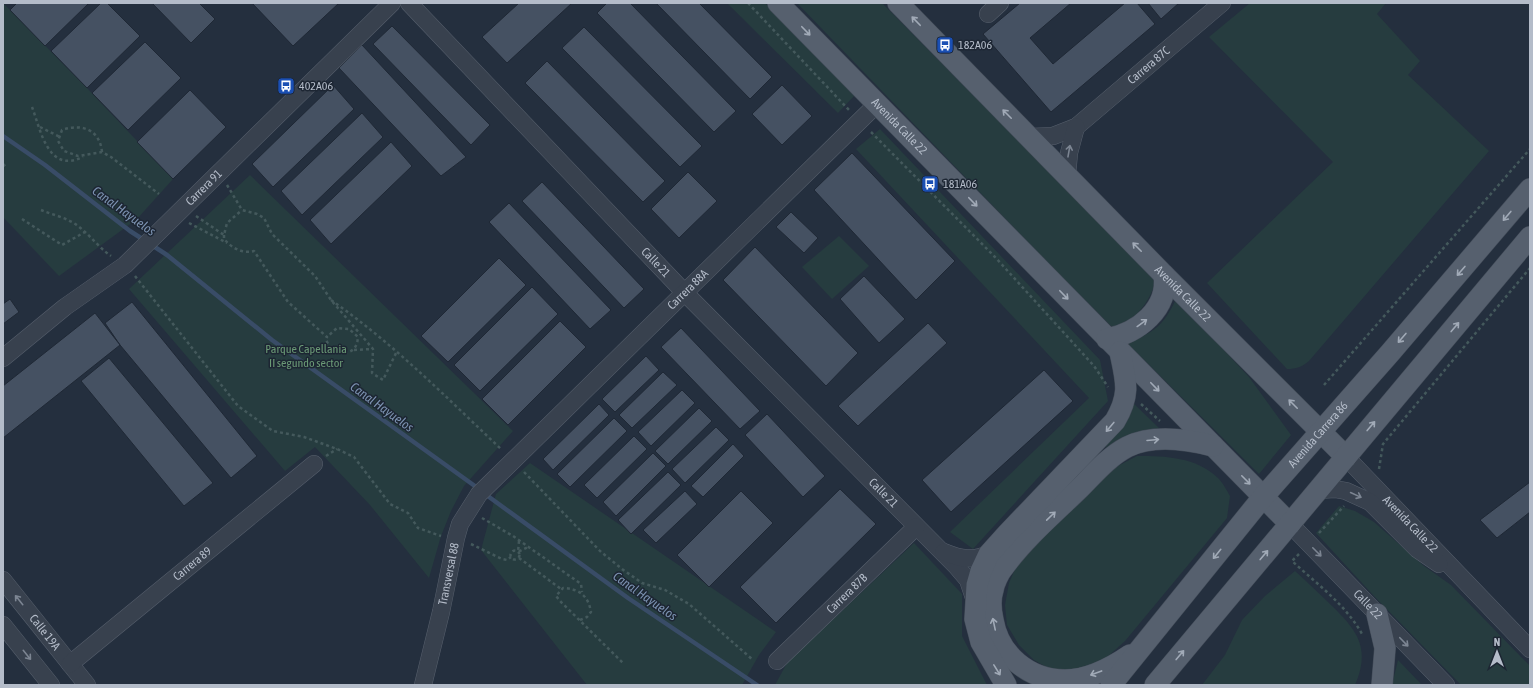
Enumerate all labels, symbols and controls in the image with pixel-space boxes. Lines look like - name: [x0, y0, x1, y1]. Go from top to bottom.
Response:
- one-way arrow: [911, 16, 921, 26]
- one-way arrow: [801, 26, 810, 36]
- bus stop icon: 182A06: [935, 35, 955, 55]
- place label: 182A06: [958, 38, 992, 52]
- street label: Carrera 87C: [1125, 43, 1173, 87]
- bus stop icon: 402A06: [276, 76, 296, 96]
- place label: 402A06: [299, 79, 333, 93]
- street label: Avenida Calle 22: [869, 95, 930, 157]
- one-way arrow: [1002, 109, 1011, 119]
- one-way arrow: [1066, 145, 1074, 158]
- street label: Carrera 91: [183, 166, 225, 209]
- bus stop icon: 181A06: [920, 174, 940, 194]
- place label: 181A06: [943, 177, 977, 191]
- water label: Canal Hayuelos: [89, 183, 159, 239]
- one-way arrow: [968, 197, 978, 207]
- one-way arrow: [1503, 210, 1512, 221]
- one-way arrow: [1132, 242, 1142, 252]
- street label: Calle 21: [638, 245, 673, 280]
- street label: Avenida Calle 22: [1152, 263, 1214, 325]
- one-way arrow: [1456, 265, 1465, 276]
- street label: Carrera 88A: [665, 266, 711, 312]
- one-way arrow: [1059, 290, 1069, 300]
- one-way arrow: [1137, 319, 1148, 327]
- one-way arrow: [1450, 322, 1459, 332]
- one-way arrow: [1398, 333, 1407, 344]
- park label: Parque Capellania II segundo sector: [265, 342, 347, 370]
- water label: Canal Hayuelos: [347, 379, 417, 435]
- one-way arrow: [1150, 382, 1160, 392]
- street label: Avenida Carrera 86: [1285, 399, 1351, 470]
- one-way arrow: [1288, 399, 1298, 409]
- one-way arrow: [1366, 421, 1375, 432]
- one-way arrow: [1105, 422, 1114, 433]
- one-way arrow: [1146, 437, 1159, 444]
- street label: Calle 21: [866, 475, 901, 511]
- one-way arrow: [1241, 475, 1251, 485]
- one-way arrow: [1350, 492, 1362, 499]
- street label: Avenida Calle 22: [1380, 493, 1441, 555]
- one-way arrow: [1046, 511, 1056, 521]
- street label: Transversal 88: [436, 541, 462, 606]
- street label: Carrera 89: [170, 544, 214, 584]
- one-way arrow: [1312, 547, 1322, 557]
- one-way arrow: [1212, 548, 1221, 559]
- one-way arrow: [1259, 550, 1268, 561]
- water label: Canal Hayuelos: [610, 568, 680, 624]
- street label: Carrera 87B: [824, 571, 870, 616]
- street label: Calle 22: [1351, 587, 1385, 622]
- one-way arrow: [15, 595, 23, 606]
- street label: Calle 19A: [26, 612, 63, 653]
- one-way arrow: [989, 618, 997, 631]
- north arrow: [1477, 632, 1517, 672]
- text: N: [1494, 636, 1500, 648]
- one-way arrow: [1399, 637, 1409, 647]
- one-way arrow: [23, 650, 32, 661]
- one-way arrow: [1176, 650, 1185, 660]
- one-way arrow: [993, 664, 1001, 675]
- one-way arrow: [1090, 670, 1103, 677]

